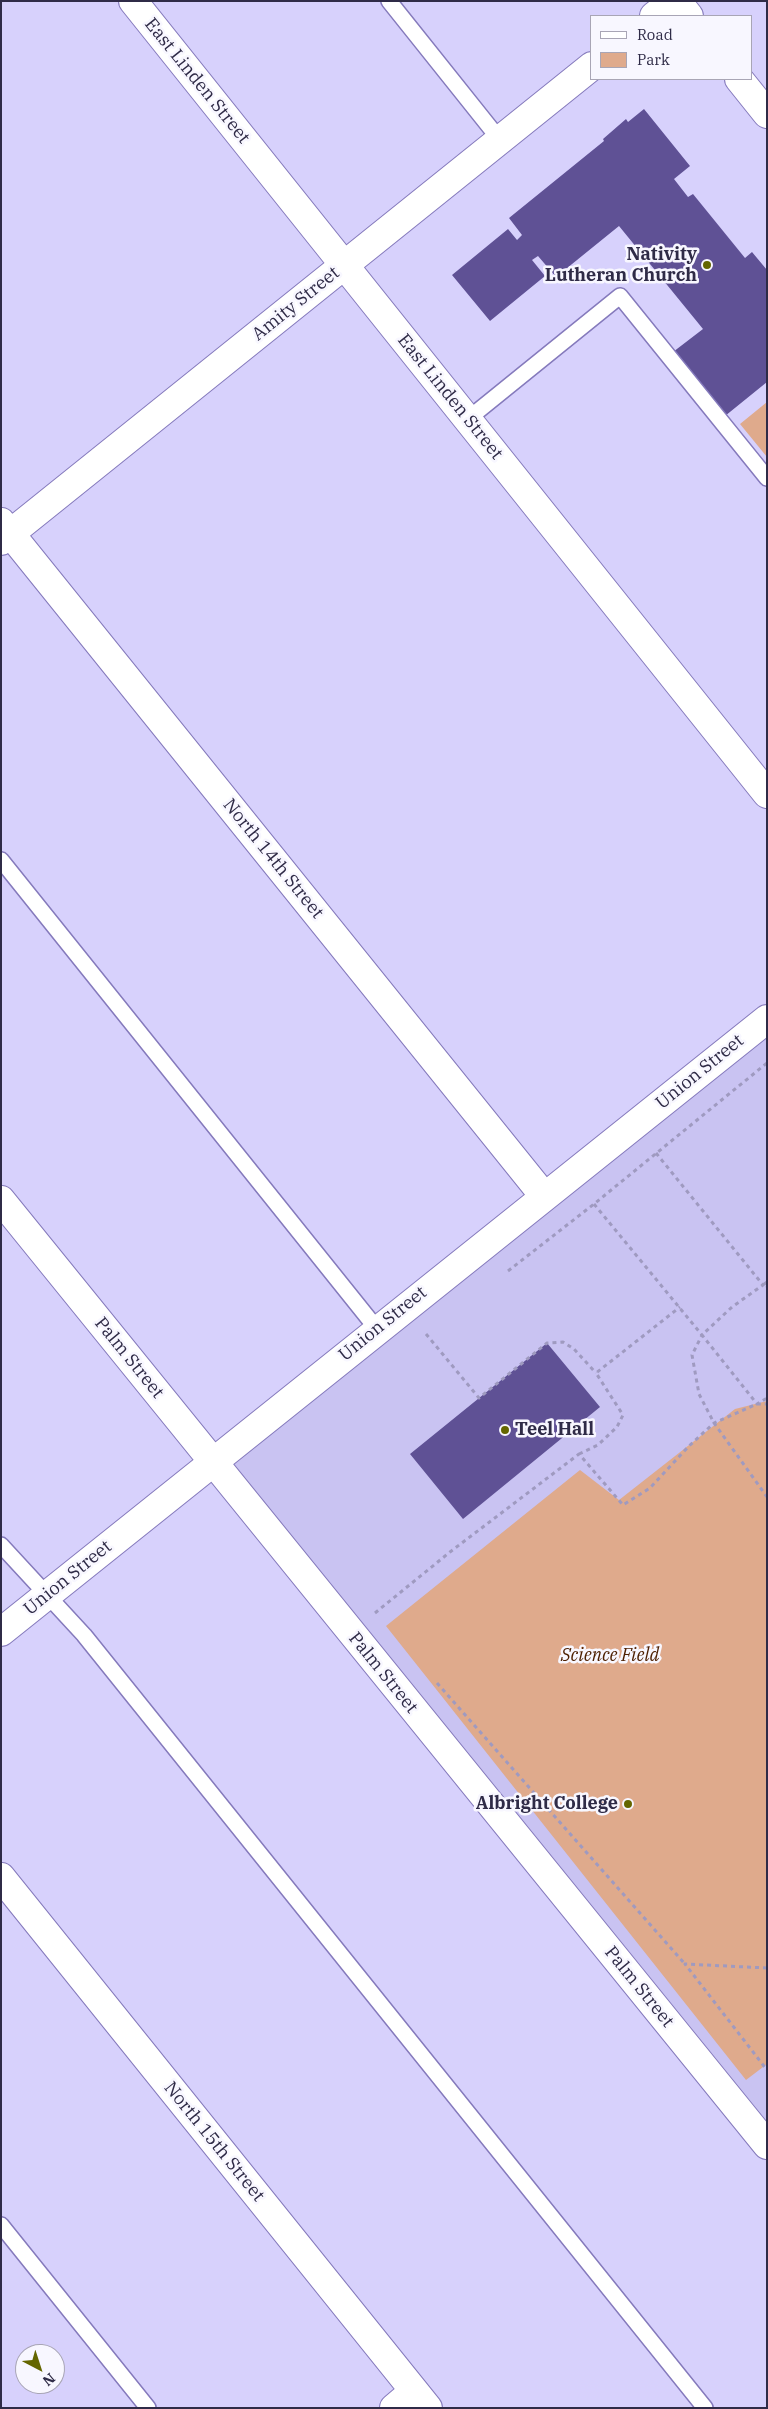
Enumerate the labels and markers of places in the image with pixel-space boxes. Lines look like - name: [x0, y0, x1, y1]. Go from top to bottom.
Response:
- place label: Nativity Lutheran Church: [545, 244, 697, 286]
- marker: Nativity Lutheran Church: [701, 259, 713, 271]
- place label: Teel Hall: [515, 1419, 594, 1441]
- marker: Teel Hall: [499, 1424, 511, 1436]
- place label: Albright College: [476, 1793, 618, 1815]
- marker: Albright College: [622, 1798, 634, 1810]

